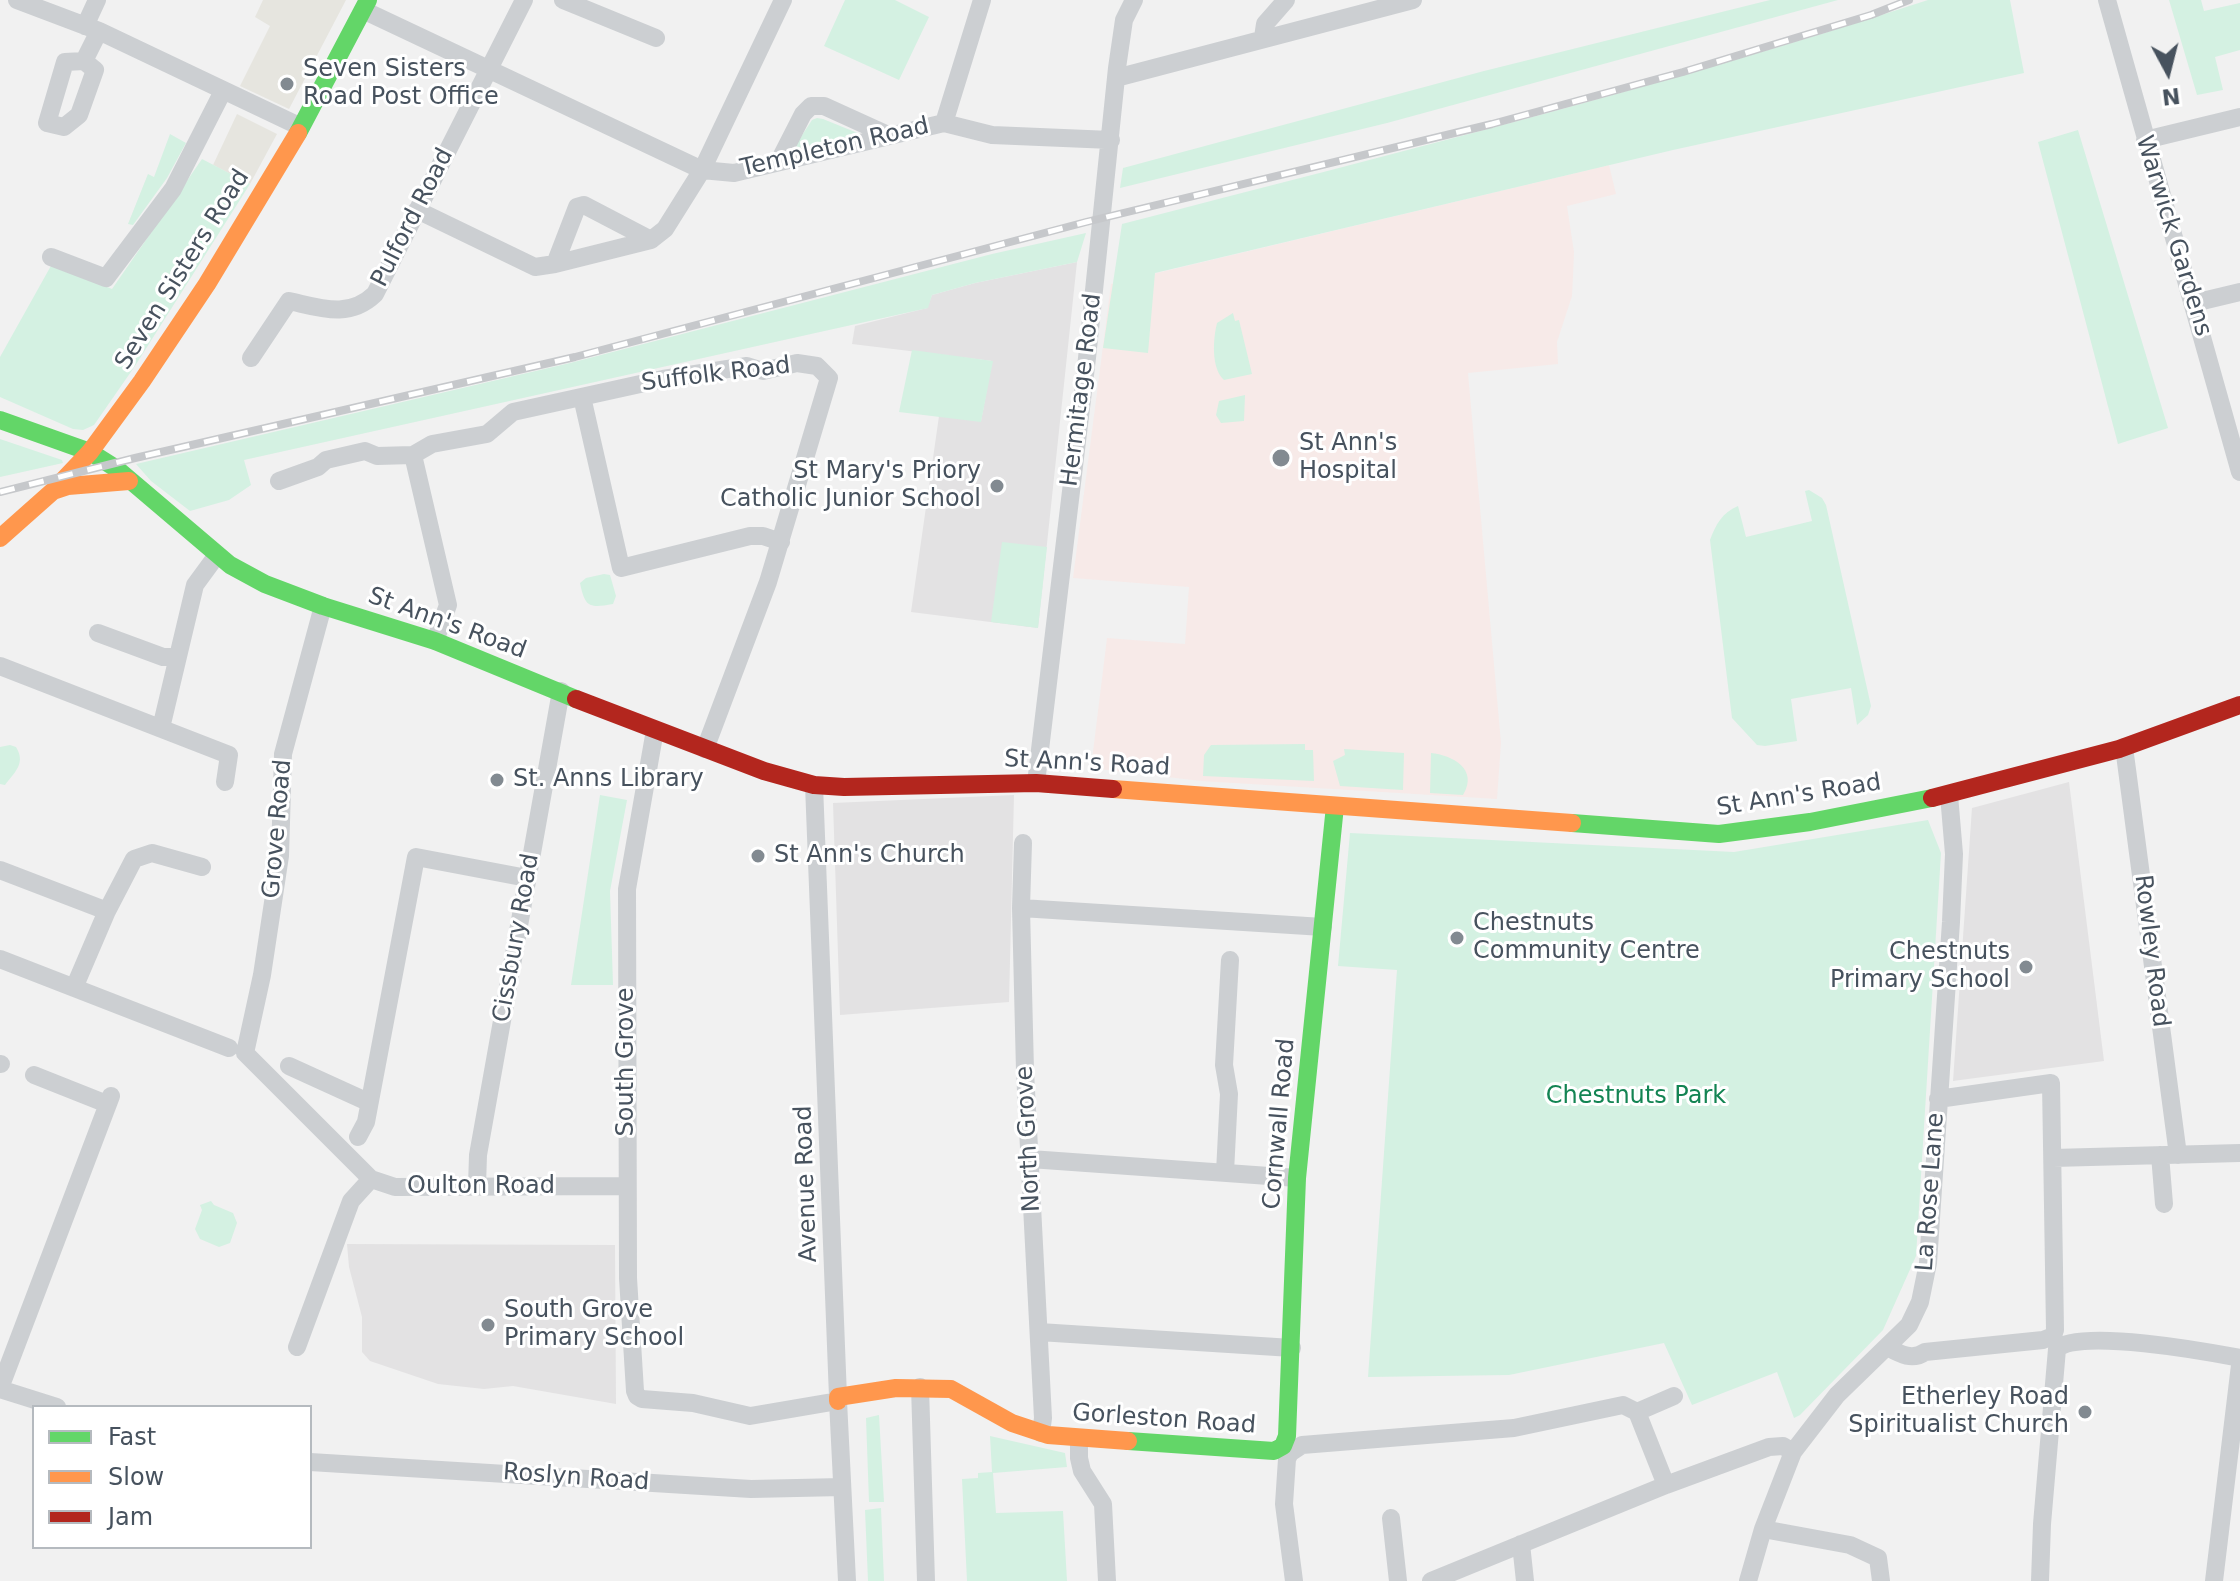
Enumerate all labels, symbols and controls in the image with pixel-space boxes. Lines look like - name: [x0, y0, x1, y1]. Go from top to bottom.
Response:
- north arrow: [2128, 32, 2208, 112]
- place label: Seven Sisters Road Post Office: [303, 56, 499, 112]
- marker: Seven Sisters Road Post Office: [278, 75, 296, 93]
- text: N: [2160, 83, 2182, 110]
- street label: Templeton Road: [738, 112, 932, 184]
- street label: Warwick Gardens: [2129, 132, 2217, 340]
- street label: Pulford Road: [366, 144, 460, 292]
- street label: Seven Sisters Road: [110, 165, 256, 375]
- street label: Hermitage Road: [1056, 292, 1108, 488]
- street label: Suffolk Road: [640, 352, 792, 398]
- place label: St Ann's Hospital: [1299, 430, 1397, 486]
- marker: St Ann's Hospital: [1270, 447, 1292, 469]
- place label: St Mary's Priory Catholic Junior School: [720, 458, 981, 514]
- marker: St Mary's Priory Catholic Junior School: [988, 477, 1006, 495]
- street label: St Ann's Road: [364, 582, 530, 666]
- street label: St Ann's Road: [1003, 745, 1171, 783]
- street label: Grove Road: [258, 758, 298, 900]
- place label: St. Anns Library: [513, 766, 704, 794]
- street label: St Ann's Road: [1715, 769, 1883, 823]
- marker: St. Anns Library: [488, 771, 506, 789]
- place label: St Ann's Church: [774, 842, 965, 870]
- marker: St Ann's Church: [749, 847, 767, 865]
- street label: Cissbury Road: [488, 851, 546, 1025]
- street label: Rowley Road: [2127, 873, 2175, 1029]
- place label: Chestnuts Community Centre: [1473, 910, 1700, 966]
- marker: Chestnuts Community Centre: [1448, 929, 1466, 947]
- place label: Chestnuts Primary School: [1830, 939, 2010, 995]
- marker: Chestnuts Primary School: [2017, 958, 2035, 976]
- street label: South Grove: [613, 988, 641, 1136]
- street label: Cornwall Road: [1258, 1037, 1302, 1211]
- street label: North Grove: [1011, 1065, 1047, 1213]
- park label: Chestnuts Park: [1546, 1083, 1726, 1111]
- street label: Avenue Road: [790, 1105, 824, 1263]
- street label: La Rose Lane: [1911, 1112, 1951, 1272]
- street label: Oulton Road: [407, 1173, 555, 1201]
- place label: South Grove Primary School: [504, 1297, 684, 1353]
- marker: South Grove Primary School: [479, 1316, 497, 1334]
- place label: Etherley Road Spiritualist Church: [1848, 1384, 2069, 1440]
- street label: Gorleston Road: [1071, 1399, 1257, 1441]
- marker: Etherley Road Spiritualist Church: [2076, 1403, 2094, 1421]
- legend: [32, 1405, 312, 1549]
- text: Fast: [108, 1423, 156, 1451]
- street label: Roslyn Road: [502, 1459, 650, 1497]
- text: Slow: [108, 1463, 164, 1491]
- text: Jam: [108, 1503, 153, 1531]

